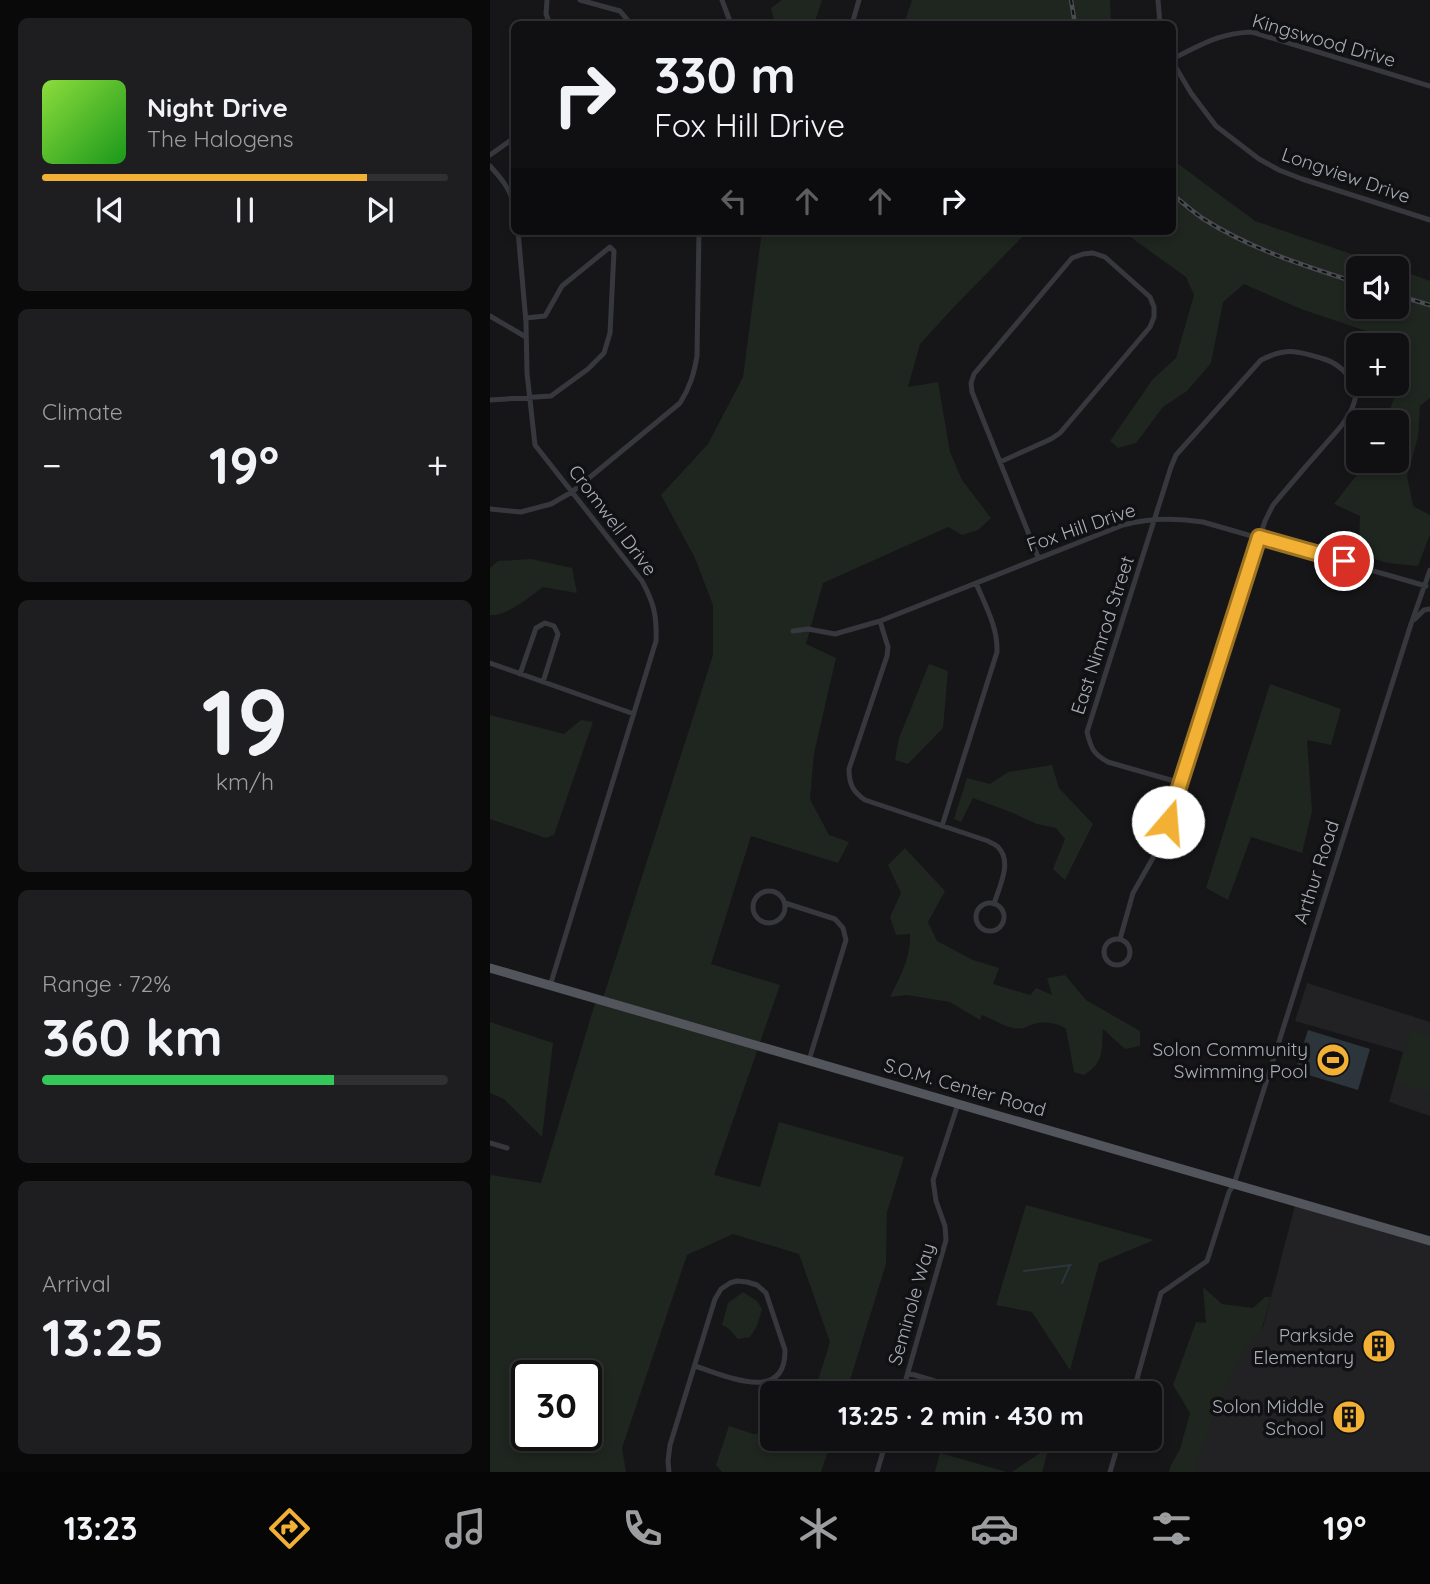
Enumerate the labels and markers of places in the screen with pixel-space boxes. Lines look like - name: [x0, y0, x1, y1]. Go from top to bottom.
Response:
- pin: [1314, 531, 1374, 591]
- place label: Solon Community Swimming Pool: [1152, 1037, 1308, 1083]
- sports icon: Solon Community Swimming Pool: [1314, 1041, 1352, 1079]
- place label: Parkside Elementary: [1253, 1323, 1354, 1369]
- building icon: Parkside Elementary: [1360, 1327, 1398, 1365]
- place label: Solon Middle School: [1212, 1394, 1324, 1440]
- building icon: Solon Middle School: [1330, 1398, 1368, 1436]

